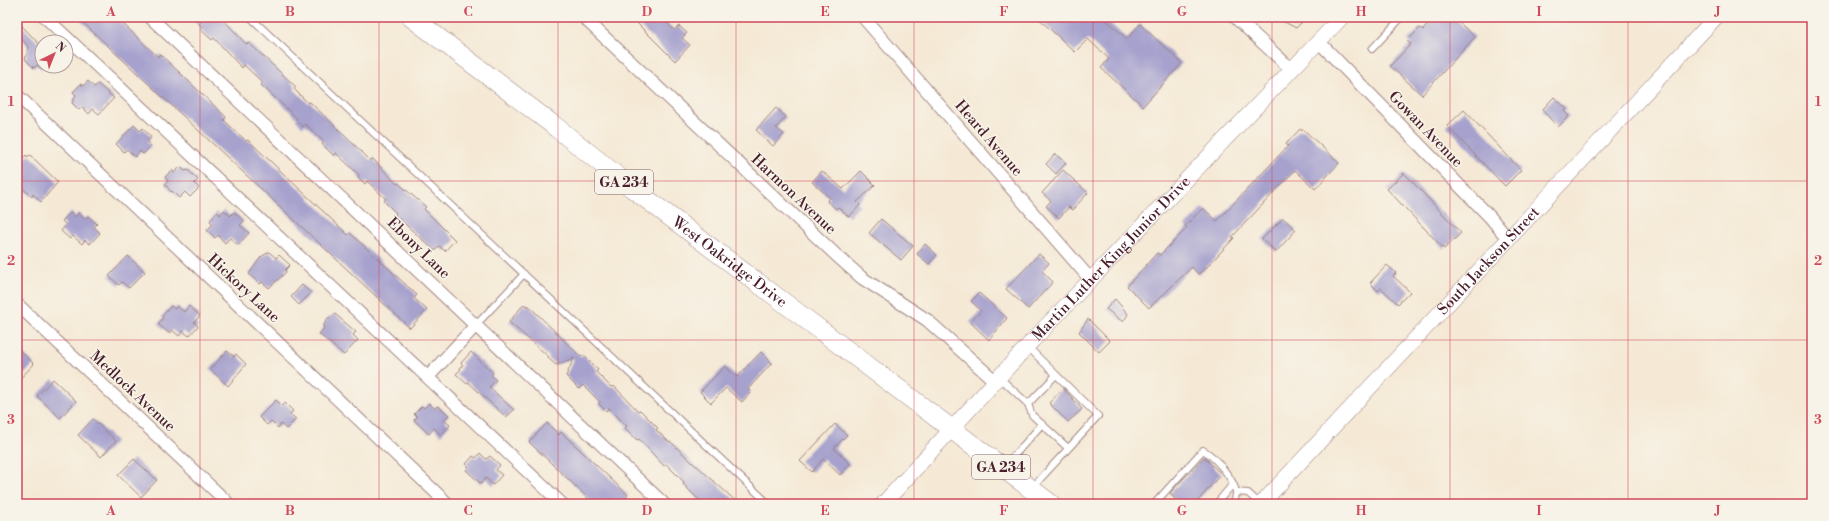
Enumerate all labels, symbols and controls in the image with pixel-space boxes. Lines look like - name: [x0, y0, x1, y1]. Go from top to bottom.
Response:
- text: A: [105, 4, 116, 20]
- text: B: [285, 4, 295, 20]
- text: C: [463, 4, 473, 20]
- text: D: [642, 4, 652, 20]
- text: E: [820, 4, 830, 20]
- text: F: [999, 4, 1009, 20]
- text: G: [1177, 4, 1188, 20]
- text: H: [1356, 4, 1367, 20]
- text: I: [1536, 4, 1542, 20]
- text: J: [1713, 4, 1721, 20]
- north arrow: [34, 34, 74, 74]
- text: N: [52, 39, 68, 56]
- street label: Gowan Avenue: [1385, 87, 1467, 171]
- text: 1: [8, 94, 15, 110]
- text: 1: [1815, 94, 1822, 110]
- street label: Heard Avenue: [950, 96, 1027, 180]
- street label: Harmon Avenue: [747, 150, 840, 239]
- road number: GA 234: [595, 170, 653, 194]
- street label: Martin Luther King Junior Drive: [1028, 172, 1195, 345]
- street label: South Jackson Street: [1434, 203, 1544, 319]
- street label: West Oakridge Drive: [667, 212, 791, 312]
- street label: Ebony Lane: [383, 214, 454, 283]
- street label: Hickory Lane: [204, 250, 284, 327]
- text: 2: [7, 253, 15, 269]
- text: 2: [1814, 253, 1822, 269]
- street label: Medlock Avenue: [86, 347, 179, 436]
- text: 3: [7, 412, 15, 428]
- text: 3: [1814, 412, 1822, 428]
- road number: GA 234: [972, 455, 1030, 479]
- text: A: [105, 503, 116, 519]
- text: B: [285, 503, 295, 519]
- text: C: [463, 503, 473, 519]
- text: D: [642, 503, 652, 519]
- text: E: [820, 503, 830, 519]
- text: F: [999, 503, 1009, 519]
- text: G: [1177, 503, 1188, 519]
- text: H: [1356, 503, 1367, 519]
- text: I: [1536, 503, 1542, 519]
- text: J: [1713, 503, 1721, 519]

